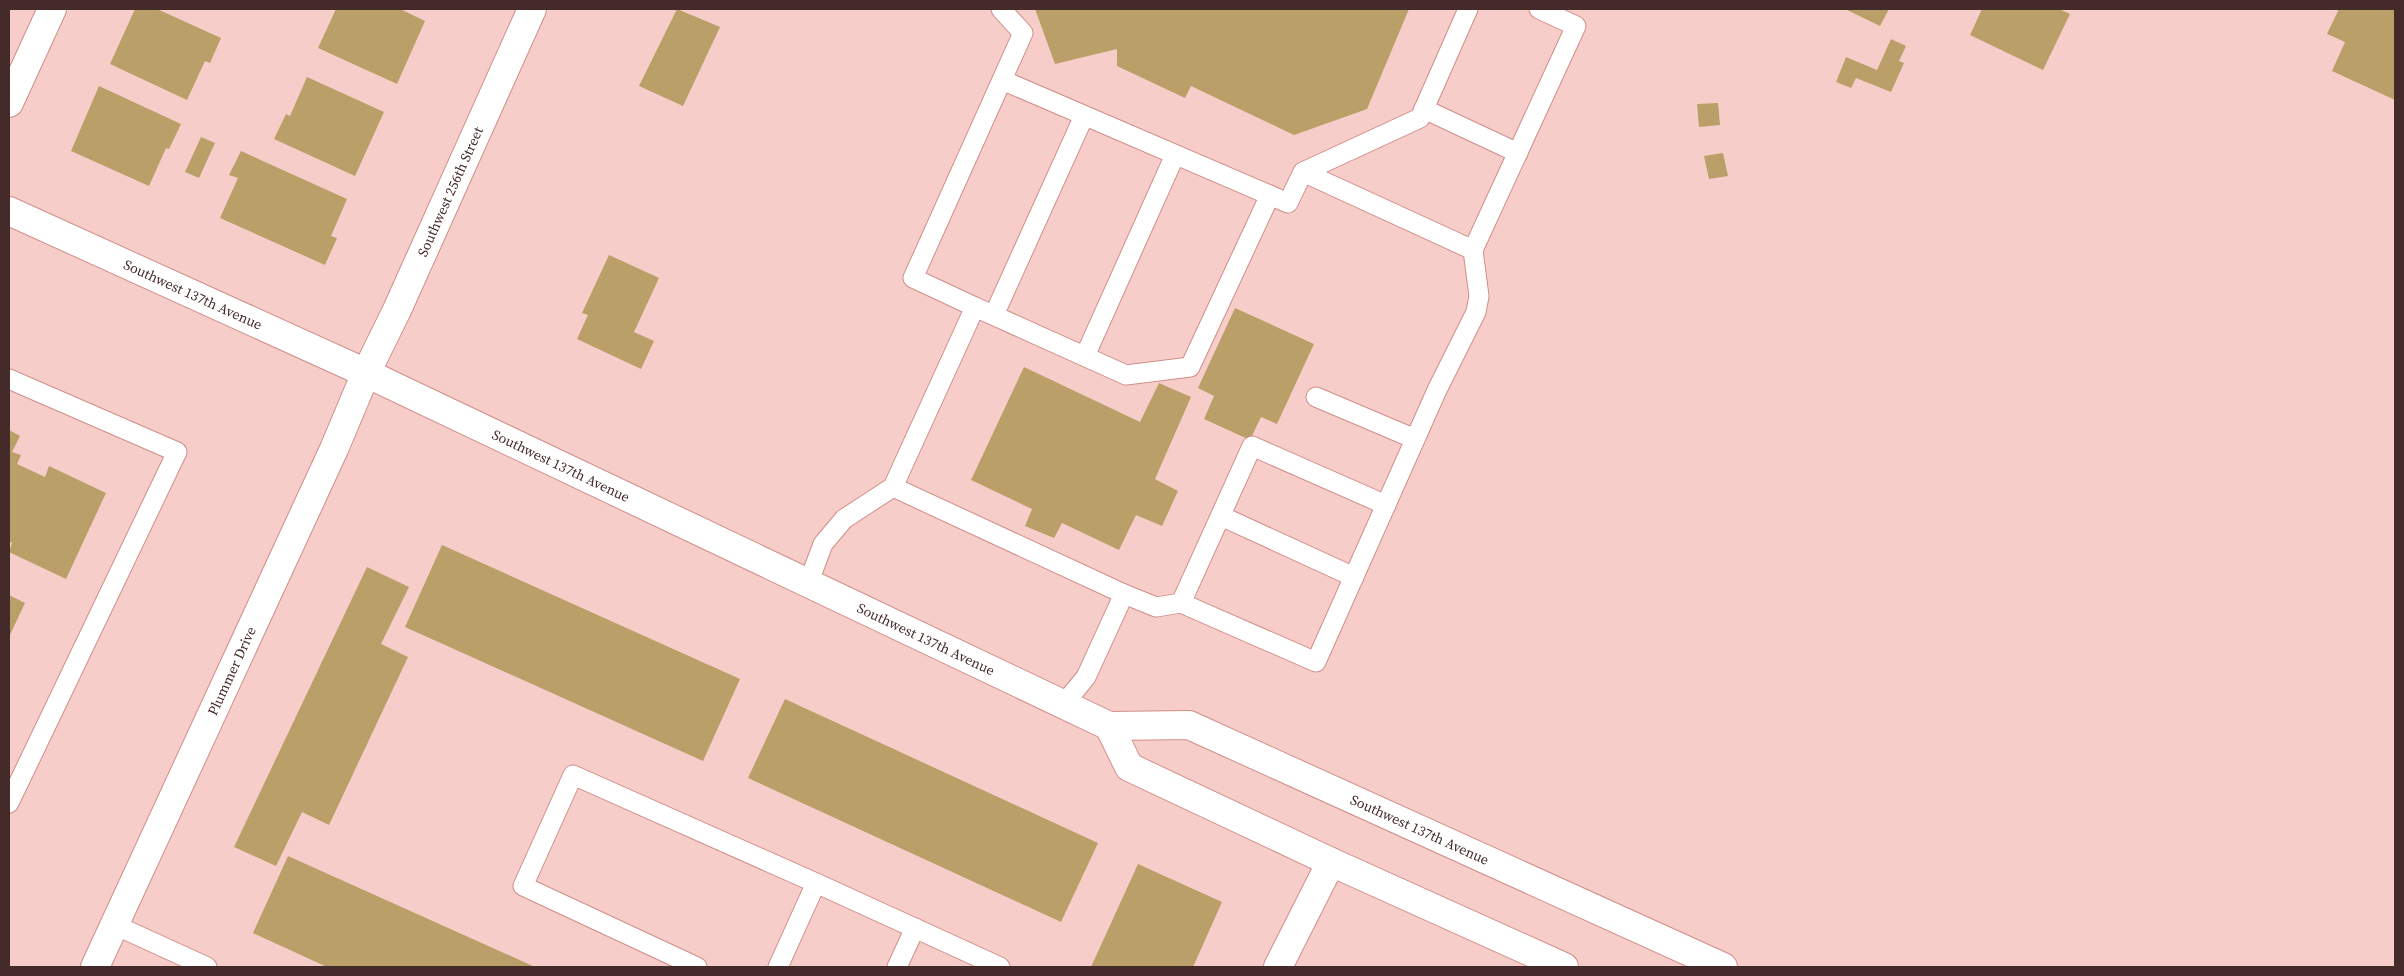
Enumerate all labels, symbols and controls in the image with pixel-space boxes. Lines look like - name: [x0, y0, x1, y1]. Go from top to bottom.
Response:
- street label: Southwest 256th Street: [412, 123, 488, 260]
- street label: Southwest 137th Avenue: [120, 254, 265, 335]
- street label: Southwest 137th Avenue: [489, 424, 633, 507]
- street label: Southwest 137th Avenue: [854, 598, 998, 680]
- street label: Plummer Drive: [202, 623, 261, 719]
- street label: Southwest 137th Avenue: [1347, 789, 1492, 870]

